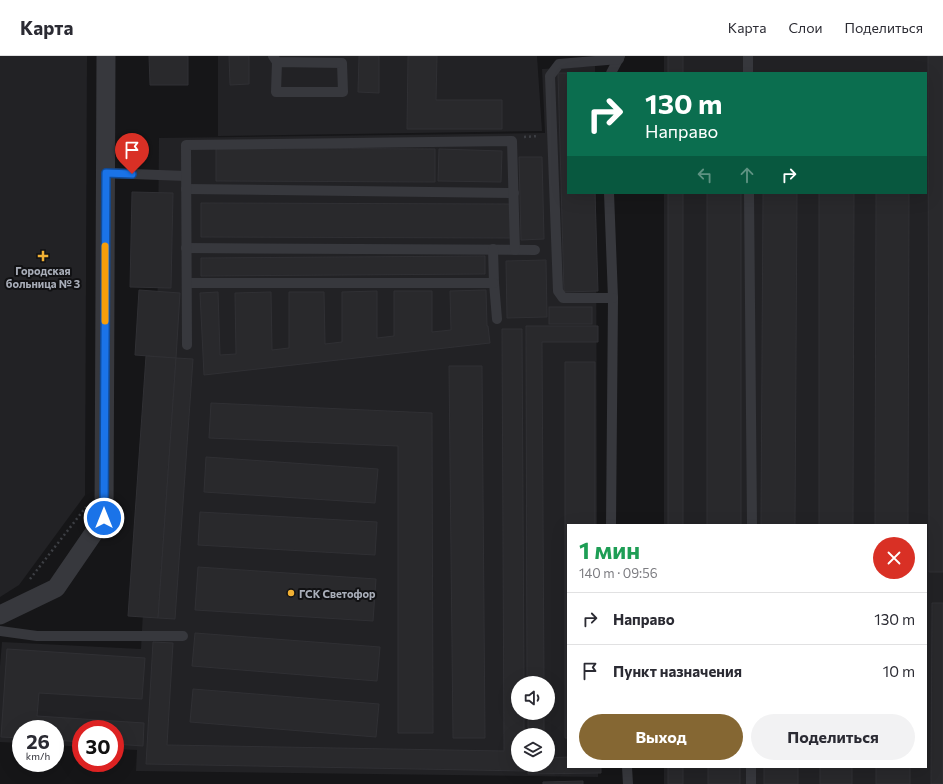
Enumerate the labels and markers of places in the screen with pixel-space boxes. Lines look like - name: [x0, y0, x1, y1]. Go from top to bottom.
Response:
- pin: [115, 133, 149, 174]
- marker: Городская больница № 3: [37, 250, 49, 262]
- place label: Городская больница № 3: [6, 264, 80, 290]
- place label: ГСК Светофор: [299, 587, 376, 600]
- marker: ГСК Светофор: [286, 588, 296, 598]

